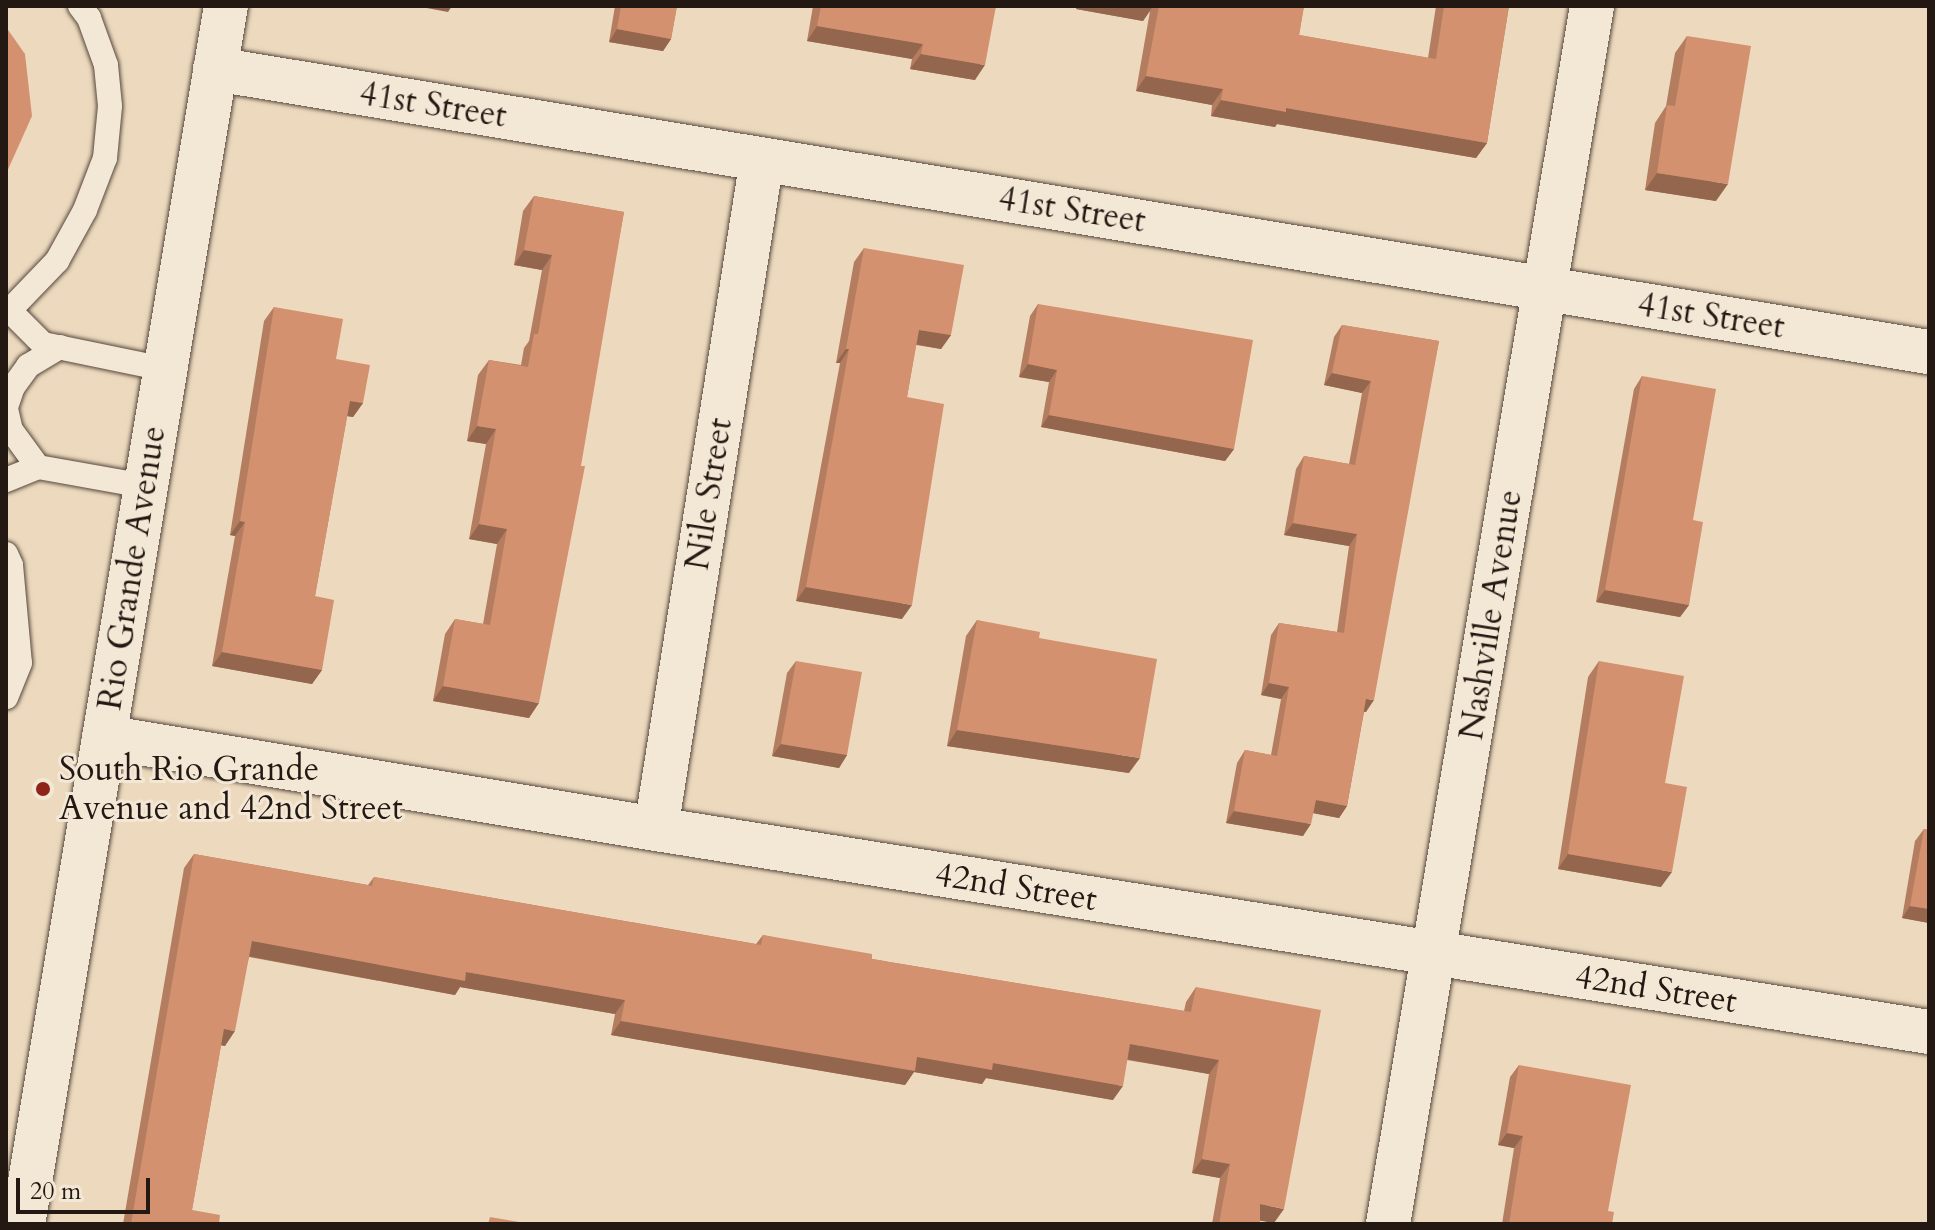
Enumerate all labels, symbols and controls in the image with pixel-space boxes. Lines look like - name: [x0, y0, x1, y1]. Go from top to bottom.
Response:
- street label: 41st Street: [357, 73, 509, 137]
- street label: 41st Street: [996, 178, 1148, 242]
- street label: 41st Street: [1635, 284, 1787, 348]
- street label: Nile Street: [677, 415, 741, 573]
- street label: Rio Grande Avenue: [89, 423, 175, 713]
- street label: Nashville Avenue: [1451, 487, 1531, 743]
- place label: South Rio Grande Avenue and 42nd Street: [59, 749, 403, 828]
- marker: South Rio Grande Avenue and 42nd Street: [34, 780, 52, 798]
- street label: 42nd Street: [932, 854, 1100, 920]
- street label: 42nd Street: [1572, 956, 1740, 1022]
- scale bar: [20, 1162, 154, 1212]
- text: 20 m: [30, 1175, 81, 1208]

